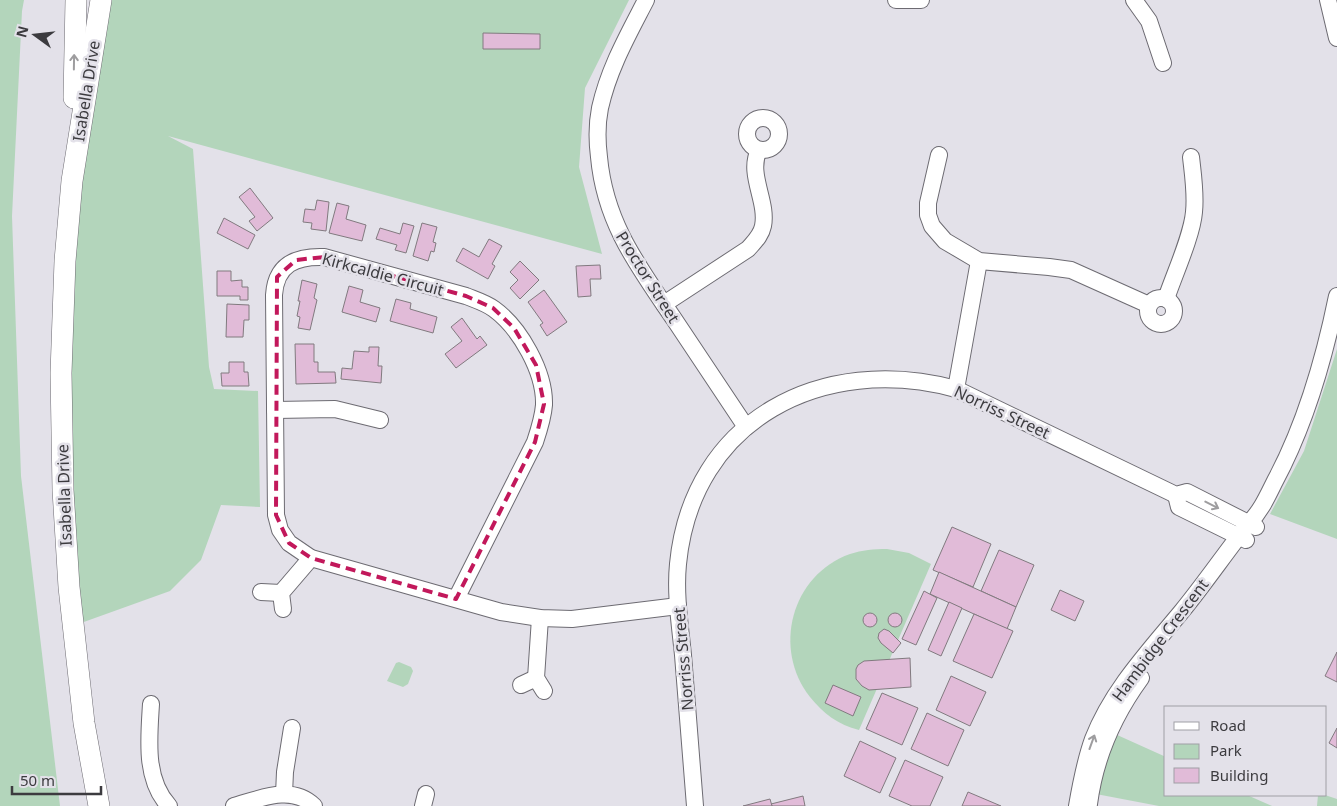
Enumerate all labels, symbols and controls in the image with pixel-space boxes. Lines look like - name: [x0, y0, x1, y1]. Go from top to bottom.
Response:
- north arrow: [10, 10, 60, 60]
- text: N: [11, 24, 33, 39]
- street label: Isabella Drive: [67, 39, 105, 143]
- one-way arrow: [70, 55, 79, 71]
- street label: Proctor Street: [611, 227, 685, 327]
- street label: Kirkcaldie Circuit: [320, 247, 446, 301]
- street label: Norriss Street: [951, 380, 1054, 444]
- street label: Isabella Drive: [51, 444, 77, 546]
- one-way arrow: [1205, 500, 1220, 510]
- street label: Hambidge Crescent: [1107, 574, 1213, 706]
- street label: Norriss Street: [668, 606, 698, 711]
- legend: [1164, 706, 1327, 796]
- text: Road: [1210, 715, 1246, 735]
- one-way arrow: [1088, 734, 1097, 750]
- text: Park: [1210, 740, 1242, 760]
- scale bar: [12, 764, 101, 796]
- text: Building: [1210, 765, 1268, 785]
- text: 50 m: [20, 770, 55, 790]

